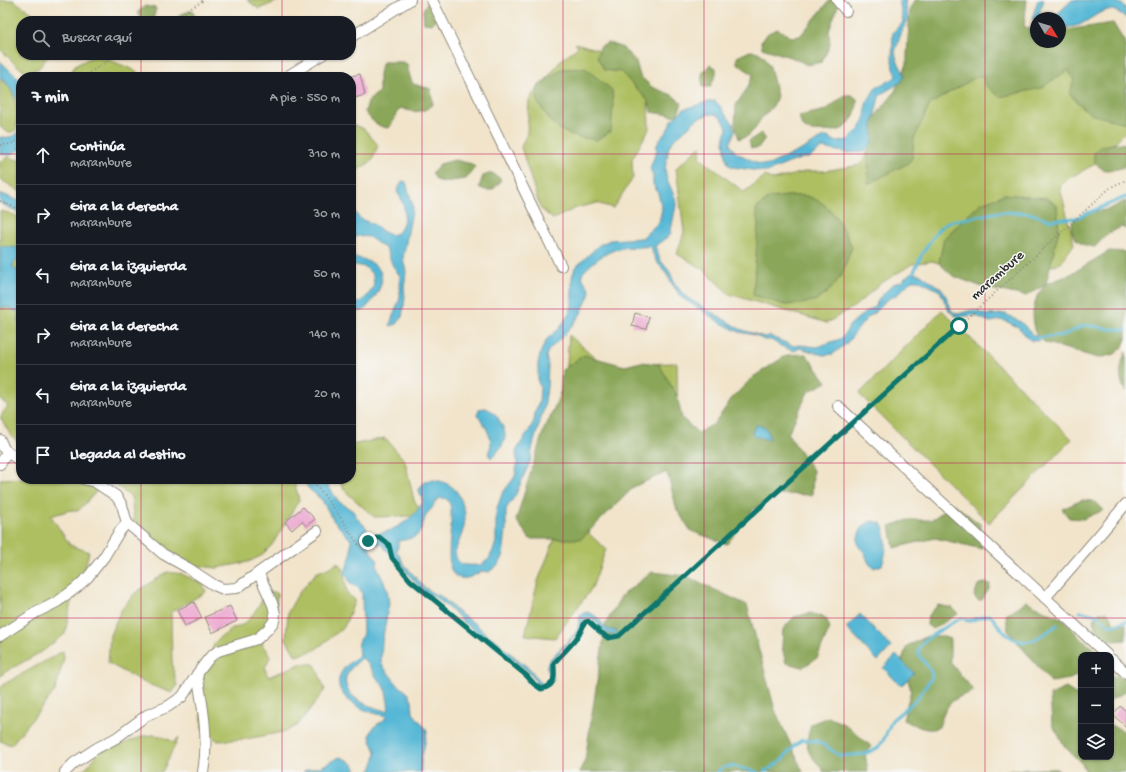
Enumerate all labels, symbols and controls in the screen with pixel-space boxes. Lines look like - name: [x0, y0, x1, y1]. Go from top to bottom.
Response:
- north arrow: [1030, 12, 1066, 48]
- search box: [16, 16, 356, 60]
- icon: search: [30, 27, 52, 49]
- text: Buscar aquí: [62, 29, 132, 47]
- text: 7 min: [32, 88, 69, 108]
- text: A pie · 550 m: [270, 91, 340, 106]
- text: Continúa: [70, 138, 125, 156]
- icon: ahead: [32, 144, 54, 166]
- text: 310 m: [308, 147, 340, 162]
- text: marambure: [70, 156, 132, 171]
- text: Gira a la derecha: [70, 198, 178, 216]
- icon: right: [32, 204, 54, 226]
- text: 30 m: [314, 207, 340, 222]
- text: marambure: [70, 216, 132, 231]
- street label: marambure: [968, 247, 1029, 305]
- text: Gira a la izquierda: [70, 258, 186, 276]
- icon: left: [32, 264, 54, 286]
- text: 50 m: [313, 267, 340, 282]
- text: marambure: [70, 276, 132, 291]
- route start: [950, 317, 968, 335]
- text: Gira a la derecha: [70, 318, 178, 336]
- icon: right: [32, 324, 54, 346]
- text: 140 m: [309, 327, 340, 342]
- text: marambure: [70, 336, 132, 351]
- text: Gira a la izquierda: [70, 378, 186, 396]
- icon: left: [32, 384, 54, 406]
- text: 20 m: [314, 387, 340, 402]
- text: marambure: [70, 396, 132, 411]
- icon: arrive: [32, 444, 54, 466]
- text: Llegada al destino: [70, 446, 186, 464]
- route end: [359, 532, 377, 550]
- map controls: [1078, 652, 1114, 760]
- button: +: [1078, 652, 1114, 688]
- button: −: [1078, 688, 1114, 724]
- button: layers: [1078, 724, 1114, 760]

